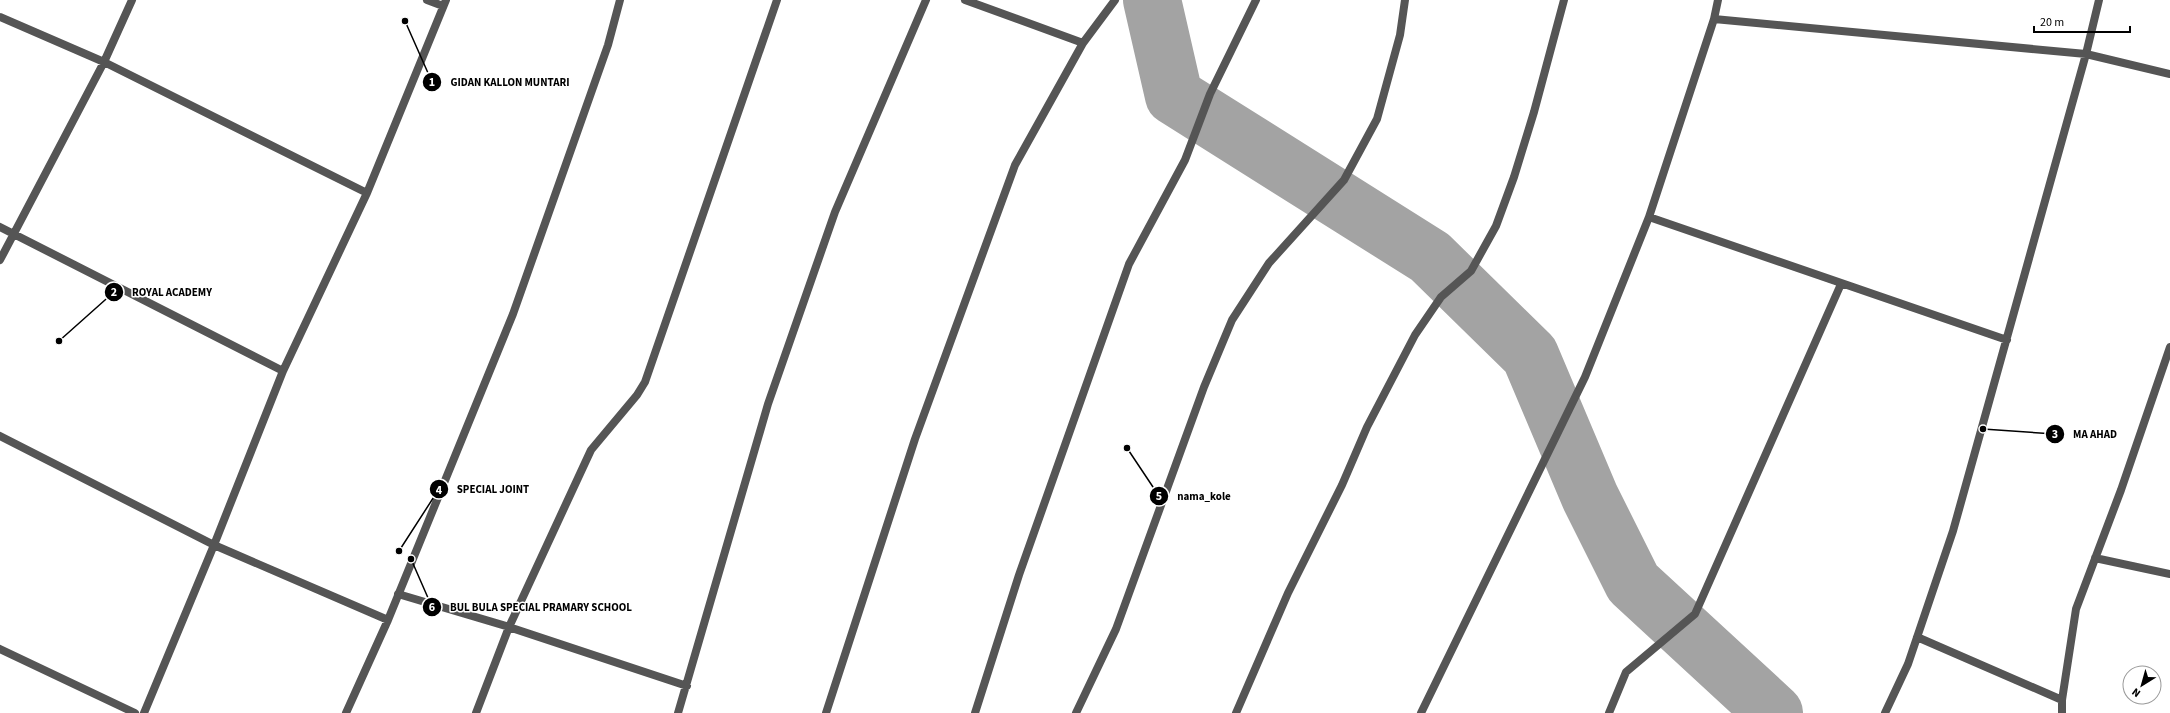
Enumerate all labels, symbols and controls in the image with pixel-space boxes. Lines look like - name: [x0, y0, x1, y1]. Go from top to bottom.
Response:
- scale bar: [2034, 8, 2130, 34]
- text: 20 m: [2040, 14, 2064, 31]
- callout: GIDAN KALLON MUNTARI: [422, 71, 577, 94]
- text: 1: [429, 74, 435, 91]
- text: GIDAN KALLON MUNTARI: [450, 75, 570, 90]
- callout: ROYAL ACADEMY: [104, 280, 220, 303]
- text: 2: [111, 284, 117, 301]
- text: ROYAL ACADEMY: [132, 285, 212, 300]
- callout: MA AHAD: [2045, 423, 2125, 446]
- text: 3: [2052, 426, 2058, 443]
- text: MA AHAD: [2073, 427, 2117, 442]
- callout: SPECIAL JOINT: [429, 478, 537, 501]
- text: 4: [436, 482, 443, 499]
- text: SPECIAL JOINT: [457, 482, 529, 497]
- callout: nama_kole: [1149, 485, 1239, 508]
- text: 5: [1156, 488, 1162, 505]
- text: nama_kole: [1177, 489, 1231, 504]
- callout: BUL BULA SPECIAL PRAMARY SCHOOL: [422, 595, 640, 618]
- text: 6: [429, 599, 435, 616]
- text: BUL BULA SPECIAL PRAMARY SCHOOL: [450, 600, 632, 615]
- north arrow: [2122, 665, 2162, 705]
- text: N: [2129, 684, 2144, 701]

